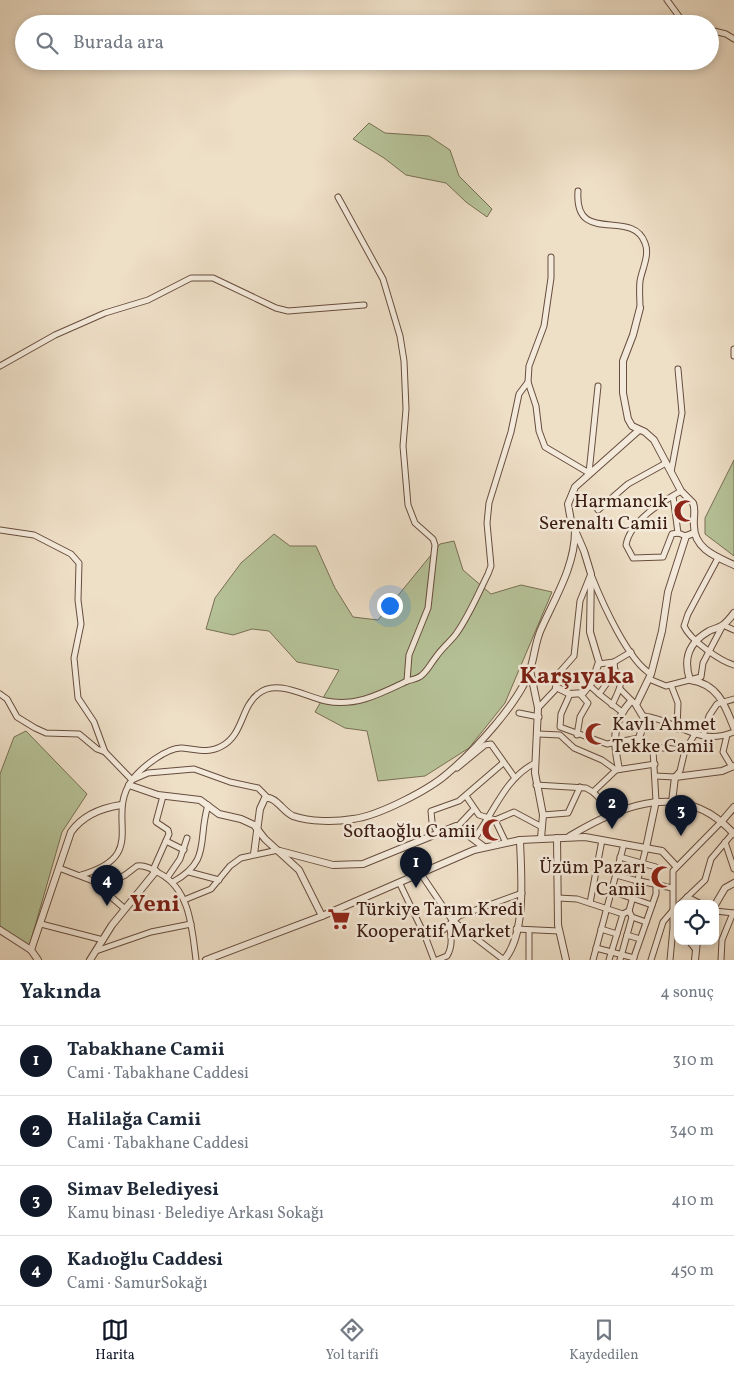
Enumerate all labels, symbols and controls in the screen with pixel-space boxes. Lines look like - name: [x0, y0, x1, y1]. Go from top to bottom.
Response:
- search box: [15, 15, 719, 70]
- icon: search: [33, 29, 61, 57]
- text: Burada ara: [73, 30, 164, 56]
- place label: Harmancık Serenaltı Camii: [539, 489, 668, 537]
- mosque icon: Harmancık Serenaltı Camii: [672, 498, 698, 524]
- your location: [377, 593, 403, 619]
- district label: Karşıyaka: [519, 660, 635, 694]
- place label: Kavlı Ahmet Tekke Camii: [612, 712, 717, 760]
- mosque icon: Kavlı Ahmet Tekke Camii: [583, 721, 609, 747]
- pin: 2: [596, 788, 628, 829]
- pin: 3: [665, 795, 697, 836]
- mosque icon: Softaoğlu Camii: [480, 817, 506, 843]
- place label: Softaoğlu Camii: [343, 819, 476, 845]
- pin: 1: [400, 847, 432, 888]
- place label: Üzüm Pazarı Camii: [539, 855, 646, 903]
- mosque icon: Üzüm Pazarı Camii: [649, 864, 675, 890]
- pin: 4: [91, 865, 123, 906]
- district label: Yeni: [130, 888, 180, 922]
- place label: Türkiye Tarım Kredi Kooperatif Market: [356, 897, 524, 945]
- map controls: [674, 900, 719, 945]
- button: locate: [674, 900, 719, 945]
- supermarket icon: Türkiye Tarım Kredi Kooperatif Market: [326, 906, 352, 932]
- text: Yakında: [20, 978, 101, 1007]
- text: 4 sonuç: [660, 982, 714, 1004]
- text: Tabakhane Camii: [67, 1037, 225, 1063]
- text: 1: [33, 1050, 39, 1072]
- text: 310 m: [673, 1050, 714, 1072]
- text: Cami · Tabakhane Caddesi: [67, 1063, 249, 1085]
- text: Halilağa Camii: [67, 1107, 201, 1133]
- text: 2: [32, 1120, 40, 1142]
- text: 340 m: [670, 1120, 714, 1142]
- text: Cami · Tabakhane Caddesi: [67, 1133, 249, 1155]
- text: Simav Belediyesi: [67, 1177, 219, 1203]
- text: 3: [32, 1190, 40, 1212]
- text: 410 m: [671, 1190, 714, 1212]
- text: Kamu binası · Belediye Arkası Sokağı: [67, 1203, 324, 1225]
- text: Kadıoğlu Caddesi: [67, 1247, 223, 1273]
- text: 4: [31, 1260, 41, 1282]
- text: 450 m: [671, 1260, 714, 1282]
- text: Cami · SamurSokağı: [67, 1273, 207, 1295]
- tab: Harita: [95, 1316, 135, 1365]
- tab: Yol tarifi: [326, 1316, 379, 1365]
- tab: Kaydedilen: [569, 1316, 639, 1365]

